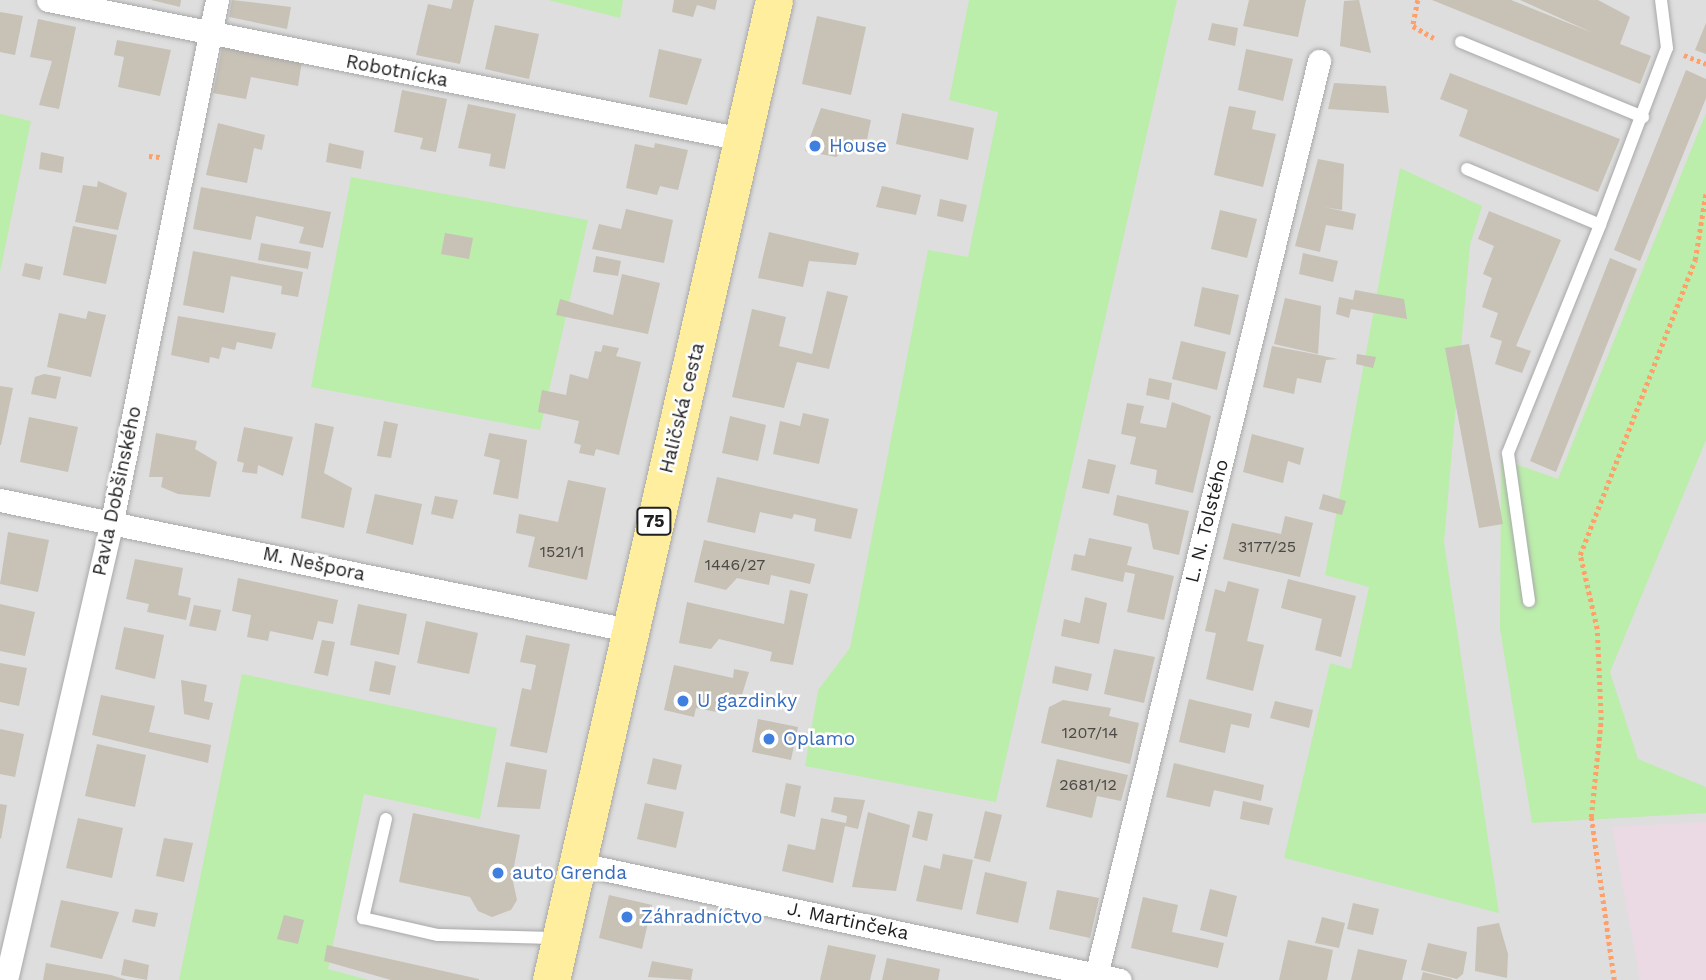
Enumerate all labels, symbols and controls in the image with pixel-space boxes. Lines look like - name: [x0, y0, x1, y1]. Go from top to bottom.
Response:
- street label: Robotnícka: [344, 50, 450, 92]
- place label: House: [829, 135, 887, 157]
- marker: House: [807, 138, 823, 154]
- street label: Haličská cesta: [655, 340, 709, 476]
- street label: Pavla Dobšinského: [88, 404, 146, 578]
- street label: L. N. Tolstého: [1181, 457, 1233, 585]
- road number: 75: [635, 506, 673, 536]
- house number: 3177/25: [1238, 537, 1296, 557]
- street label: M. Nešpora: [261, 542, 367, 586]
- house number: 1521/1: [540, 542, 584, 562]
- house number: 1446/27: [705, 555, 765, 575]
- place label: U gazdinky: [697, 690, 797, 712]
- marker: U gazdinky: [675, 693, 691, 709]
- house number: 1207/14: [1062, 723, 1118, 743]
- place label: Oplamo: [783, 728, 855, 750]
- marker: Oplamo: [761, 731, 777, 747]
- house number: 2681/12: [1059, 775, 1117, 795]
- place label: auto Grenda: [512, 862, 627, 884]
- marker: auto Grenda: [490, 865, 506, 881]
- street label: J. Martinčeka: [785, 897, 911, 945]
- place label: Záhradníctvo: [641, 906, 762, 928]
- marker: Záhradníctvo: [619, 909, 635, 925]

